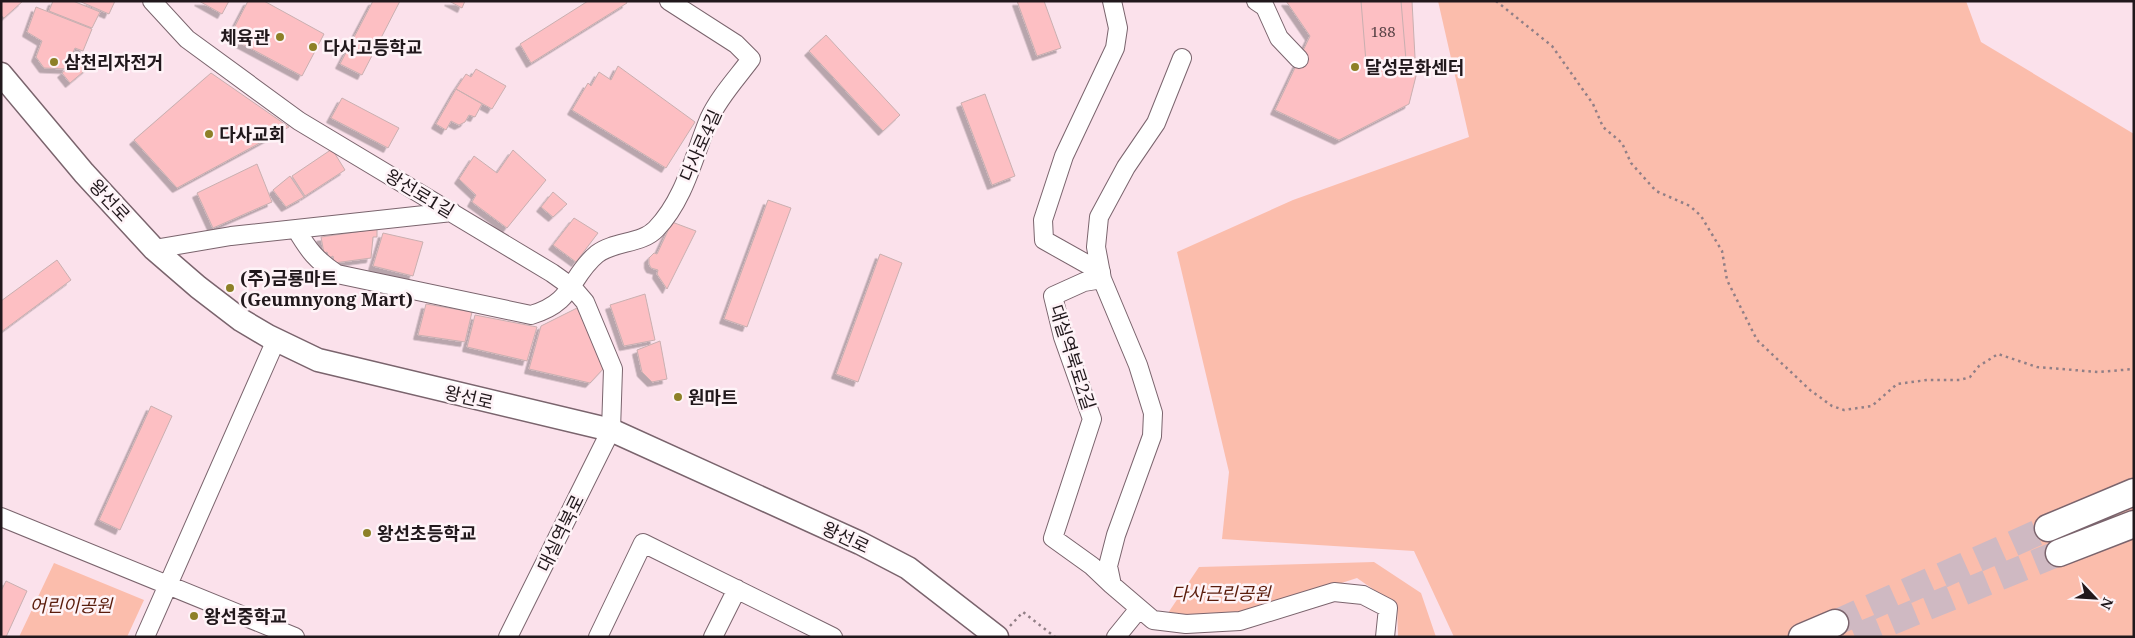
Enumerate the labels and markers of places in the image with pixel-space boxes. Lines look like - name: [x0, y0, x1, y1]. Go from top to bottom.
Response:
- place label: 체육관: [220, 25, 270, 49]
- marker: 체육관: [274, 31, 286, 43]
- place label: 다사고등학교: [323, 35, 422, 59]
- marker: 다사고등학교: [307, 41, 319, 53]
- place label: 삼천리자전거: [64, 50, 163, 74]
- place label: 달성문화센터: [1365, 55, 1464, 79]
- marker: 삼천리자전거: [48, 56, 60, 68]
- marker: 달성문화센터: [1349, 61, 1361, 73]
- place label: 다사교회: [219, 122, 285, 146]
- marker: 다사교회: [203, 128, 215, 140]
- place label: (주)금룡마트 (Geumnyong Mart): [240, 266, 413, 311]
- marker: (주)금룡마트 (Geumnyong Mart): [224, 282, 236, 294]
- place label: 원마트: [688, 385, 738, 409]
- marker: 원마트: [672, 391, 684, 403]
- place label: 왕선초등학교: [377, 521, 476, 545]
- marker: 왕선초등학교: [361, 527, 373, 539]
- place label: 왕선중학교: [204, 604, 287, 628]
- marker: 왕선중학교: [188, 610, 200, 622]

